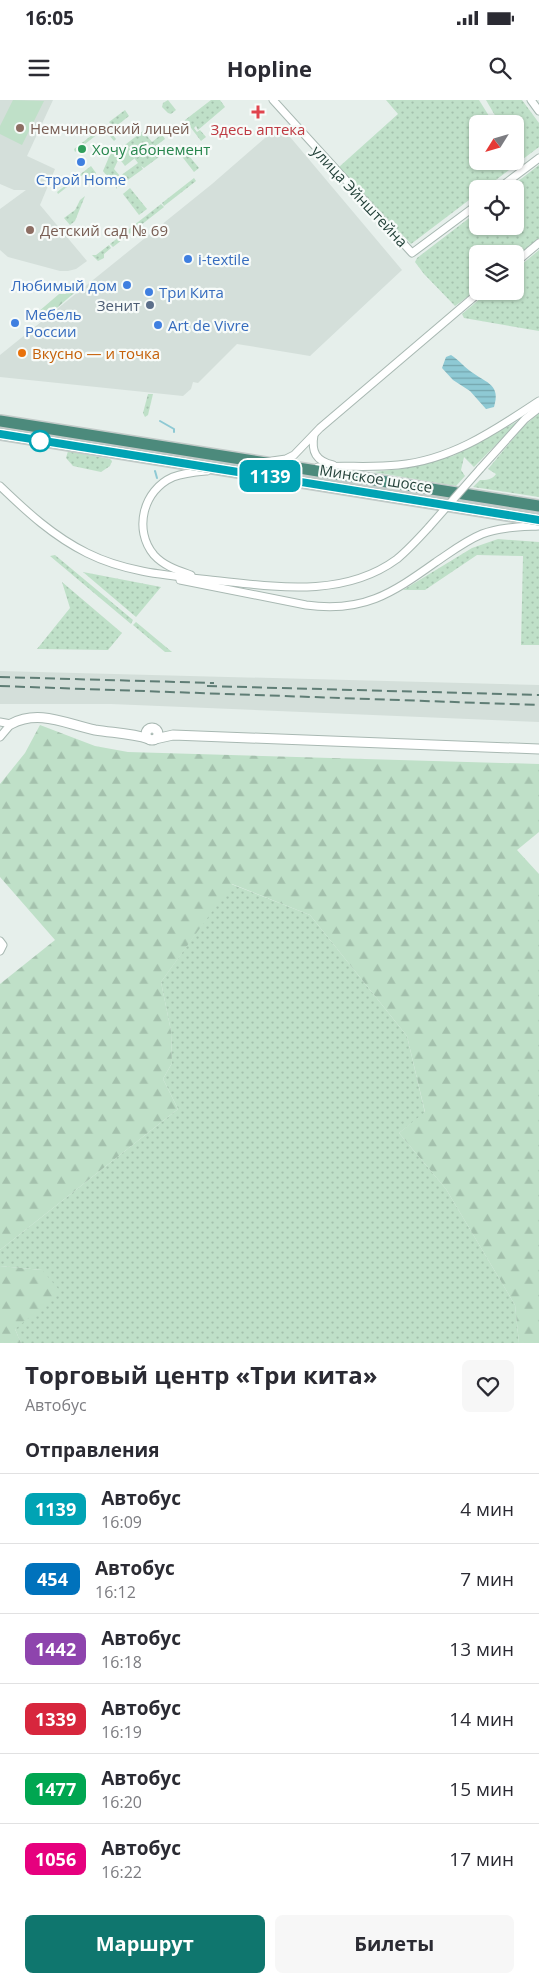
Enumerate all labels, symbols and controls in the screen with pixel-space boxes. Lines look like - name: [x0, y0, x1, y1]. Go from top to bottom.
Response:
- text: 16:05: [25, 5, 74, 31]
- text: Hopline: [227, 53, 312, 83]
- icon: menu: [25, 54, 53, 82]
- icon: search: [486, 54, 514, 82]
- marker: Здесь аптека: [252, 106, 264, 118]
- north arrow: [469, 115, 524, 170]
- map controls: [469, 115, 524, 300]
- place label: Немчиновский лицей: [30, 118, 190, 138]
- place label: Здесь аптека: [211, 119, 305, 139]
- marker: Немчиновский лицей: [14, 122, 26, 134]
- place label: Хочу абонемент: [92, 139, 210, 159]
- street label: улица Эйнштейна: [308, 141, 412, 251]
- marker: Хочу абонемент: [76, 143, 88, 155]
- marker: Строй Home: [75, 156, 87, 168]
- place label: Строй Home: [36, 169, 126, 189]
- button: locate: [469, 180, 524, 235]
- place label: Детский сад № 69: [40, 220, 168, 240]
- marker: Детский сад № 69: [24, 224, 36, 236]
- button: layers: [469, 245, 524, 300]
- place label: i-textile: [198, 249, 250, 269]
- marker: i-textile: [182, 253, 194, 265]
- place label: Любимый дом: [11, 275, 117, 295]
- marker: Любимый дом: [121, 279, 133, 291]
- place label: Три Кита: [159, 282, 224, 302]
- marker: Три Кита: [143, 286, 155, 298]
- place label: Зенит: [97, 295, 140, 315]
- marker: Зенит: [144, 299, 156, 311]
- place label: Мебель России: [25, 304, 82, 341]
- place label: Art de Vivre: [168, 315, 249, 335]
- marker: Мебель России: [9, 317, 21, 329]
- marker: Art de Vivre: [152, 319, 164, 331]
- place label: Вкусно — и точка: [32, 343, 160, 363]
- marker: Вкусно — и точка: [16, 347, 28, 359]
- unlabelled marker: [29, 430, 51, 452]
- street label: Минское шоссе: [318, 459, 434, 497]
- line badge: 1139: [235, 460, 305, 492]
- text: 1139: [249, 464, 291, 488]
- text: Торговый центр «Три кита»: [25, 1358, 378, 1391]
- button: heart: [462, 1360, 514, 1412]
- text: Автобус: [25, 1394, 87, 1416]
- text: Отправления: [25, 1437, 159, 1463]
- text: Автобус: [101, 1485, 181, 1511]
- text: 4 мин: [460, 1496, 514, 1522]
- text: 1139: [35, 1497, 76, 1521]
- text: 16:09: [101, 1511, 142, 1533]
- text: Автобус: [95, 1555, 175, 1581]
- text: 7 мин: [460, 1566, 514, 1592]
- text: 454: [37, 1567, 68, 1591]
- text: 16:12: [95, 1581, 136, 1603]
- text: Автобус: [101, 1625, 181, 1651]
- text: 13 мин: [449, 1636, 514, 1662]
- text: 1442: [35, 1637, 76, 1661]
- text: 16:18: [101, 1651, 142, 1673]
- text: Автобус: [101, 1695, 181, 1721]
- text: 14 мин: [449, 1706, 514, 1732]
- text: 1339: [35, 1707, 76, 1731]
- text: 16:19: [101, 1721, 142, 1743]
- text: Автобус: [101, 1765, 181, 1791]
- text: 15 мин: [449, 1776, 514, 1802]
- text: 1477: [35, 1777, 76, 1801]
- text: 16:20: [101, 1791, 142, 1813]
- text: Автобус: [101, 1835, 181, 1861]
- text: 17 мин: [449, 1846, 514, 1872]
- text: 1056: [35, 1847, 76, 1871]
- text: 16:22: [101, 1861, 142, 1883]
- button: Маршрут: [25, 1915, 265, 1973]
- button: Билеты: [275, 1915, 514, 1973]

